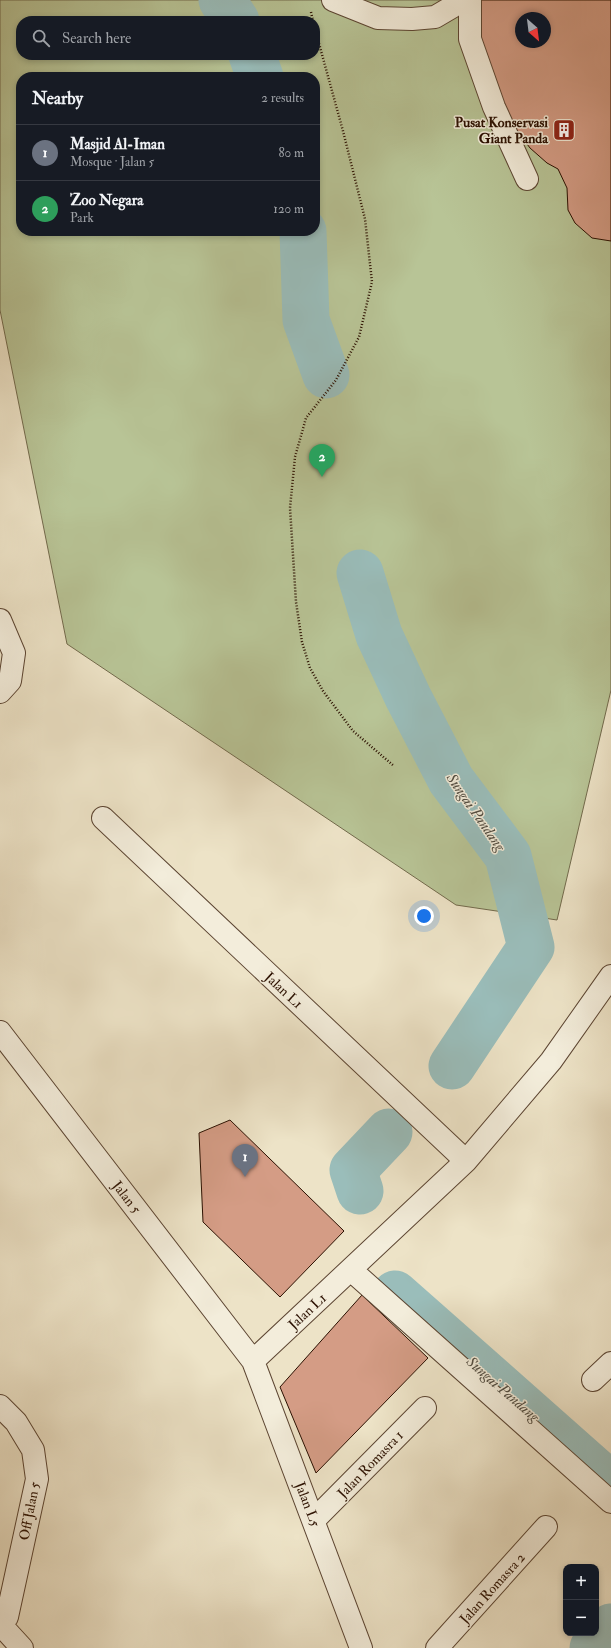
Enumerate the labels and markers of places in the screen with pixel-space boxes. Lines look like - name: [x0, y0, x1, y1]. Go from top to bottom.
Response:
- place label: Pusat Konservasi Giant Panda: [455, 114, 549, 147]
- building icon: Pusat Konservasi Giant Panda: [551, 117, 577, 143]
- pin: 2: [309, 444, 335, 477]
- pin: 1: [232, 1144, 258, 1177]

